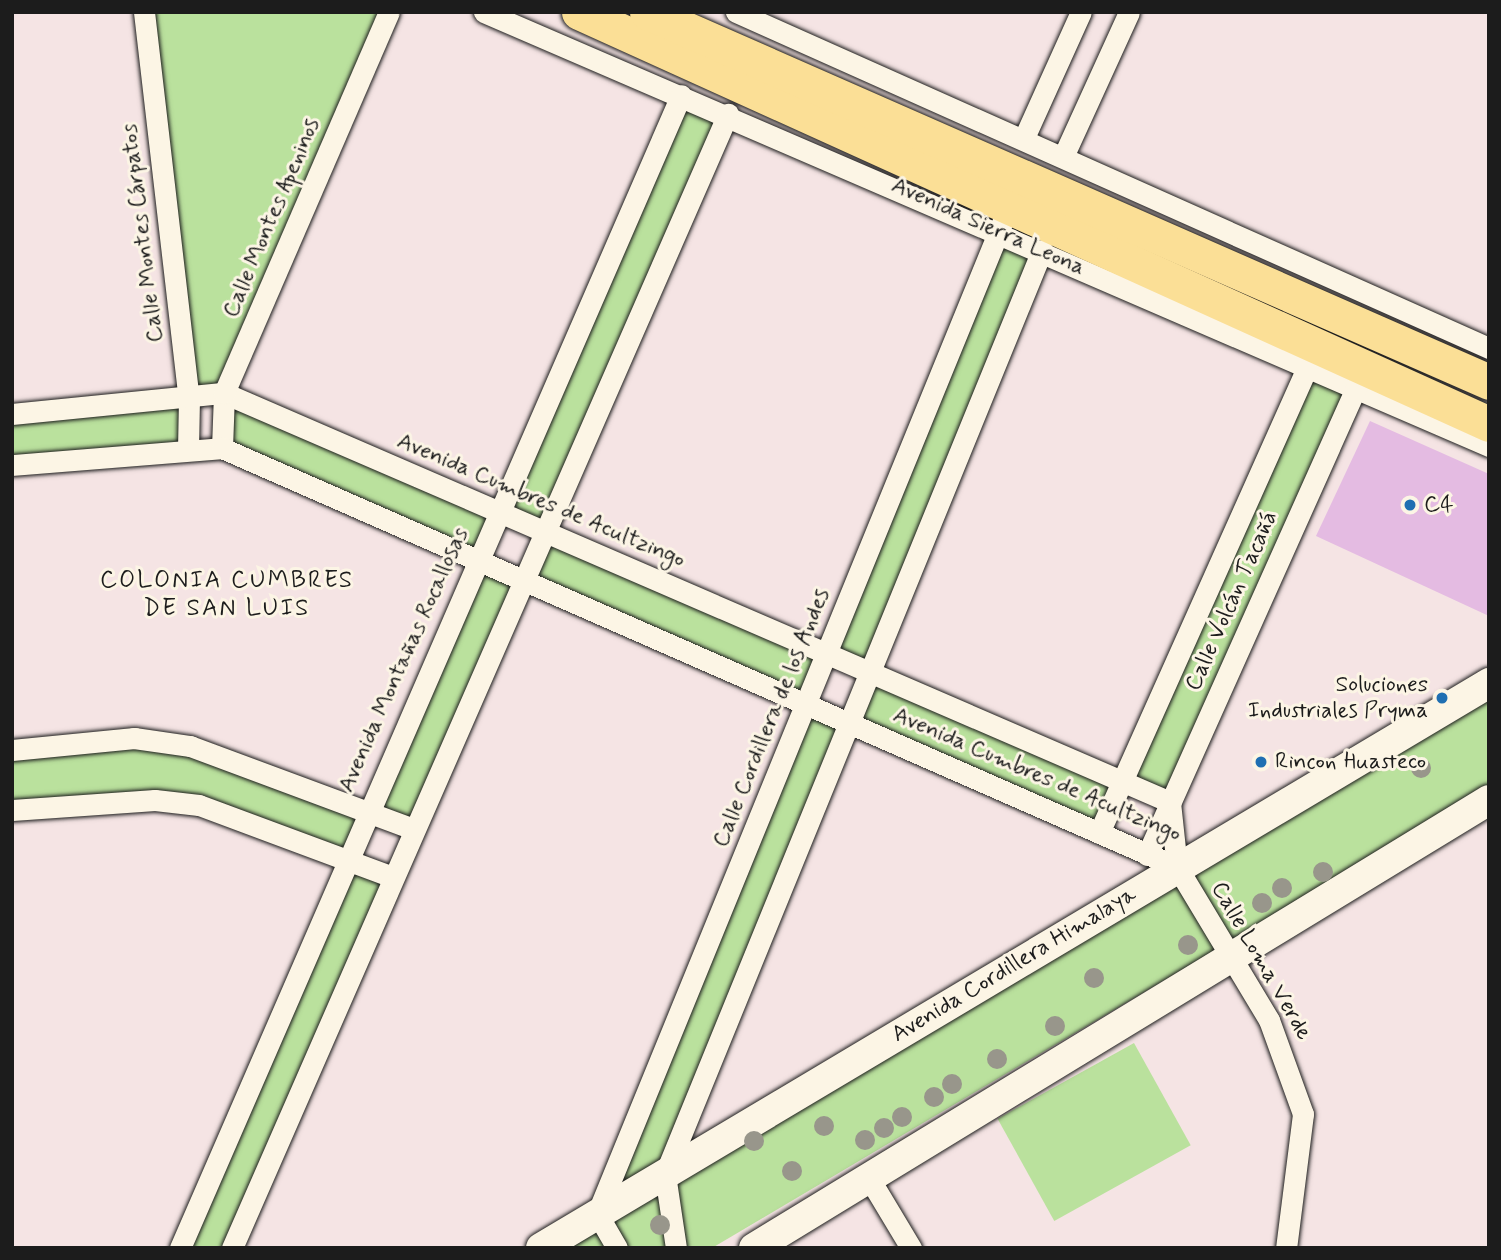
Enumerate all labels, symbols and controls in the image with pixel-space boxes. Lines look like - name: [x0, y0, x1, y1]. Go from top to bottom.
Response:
- street label: Calle Montes Apeninos: [218, 114, 326, 322]
- street label: Calle Montes Cárpatos: [116, 121, 170, 345]
- street label: Avenida Sierra Leona: [885, 171, 1091, 283]
- street label: Avenida Cumbres de Acultzingo: [394, 428, 688, 574]
- place label: C4: [1424, 491, 1454, 519]
- marker: C4: [1402, 497, 1418, 513]
- street label: Calle Volcán Tacañá: [1181, 509, 1283, 693]
- street label: Avenida Montañas Rocallosas: [334, 525, 474, 795]
- district label: COLONIA CUMBRES DE SAN LUIS: [104, 567, 350, 623]
- street label: Calle Cordillera de los Andes: [707, 584, 837, 852]
- place label: Soluciones Industriales Pryma: [1248, 671, 1428, 725]
- marker: Soluciones Industriales Pryma: [1434, 690, 1450, 706]
- street label: Avenida Cumbres de Acultzingo: [890, 702, 1184, 848]
- place label: Rincon Huasteco: [1275, 748, 1425, 776]
- marker: Rincon Huasteco: [1253, 754, 1269, 770]
- street label: Calle Loma Verde: [1205, 878, 1317, 1044]
- street label: Avenida Cordillera Himalaya: [886, 881, 1142, 1049]

